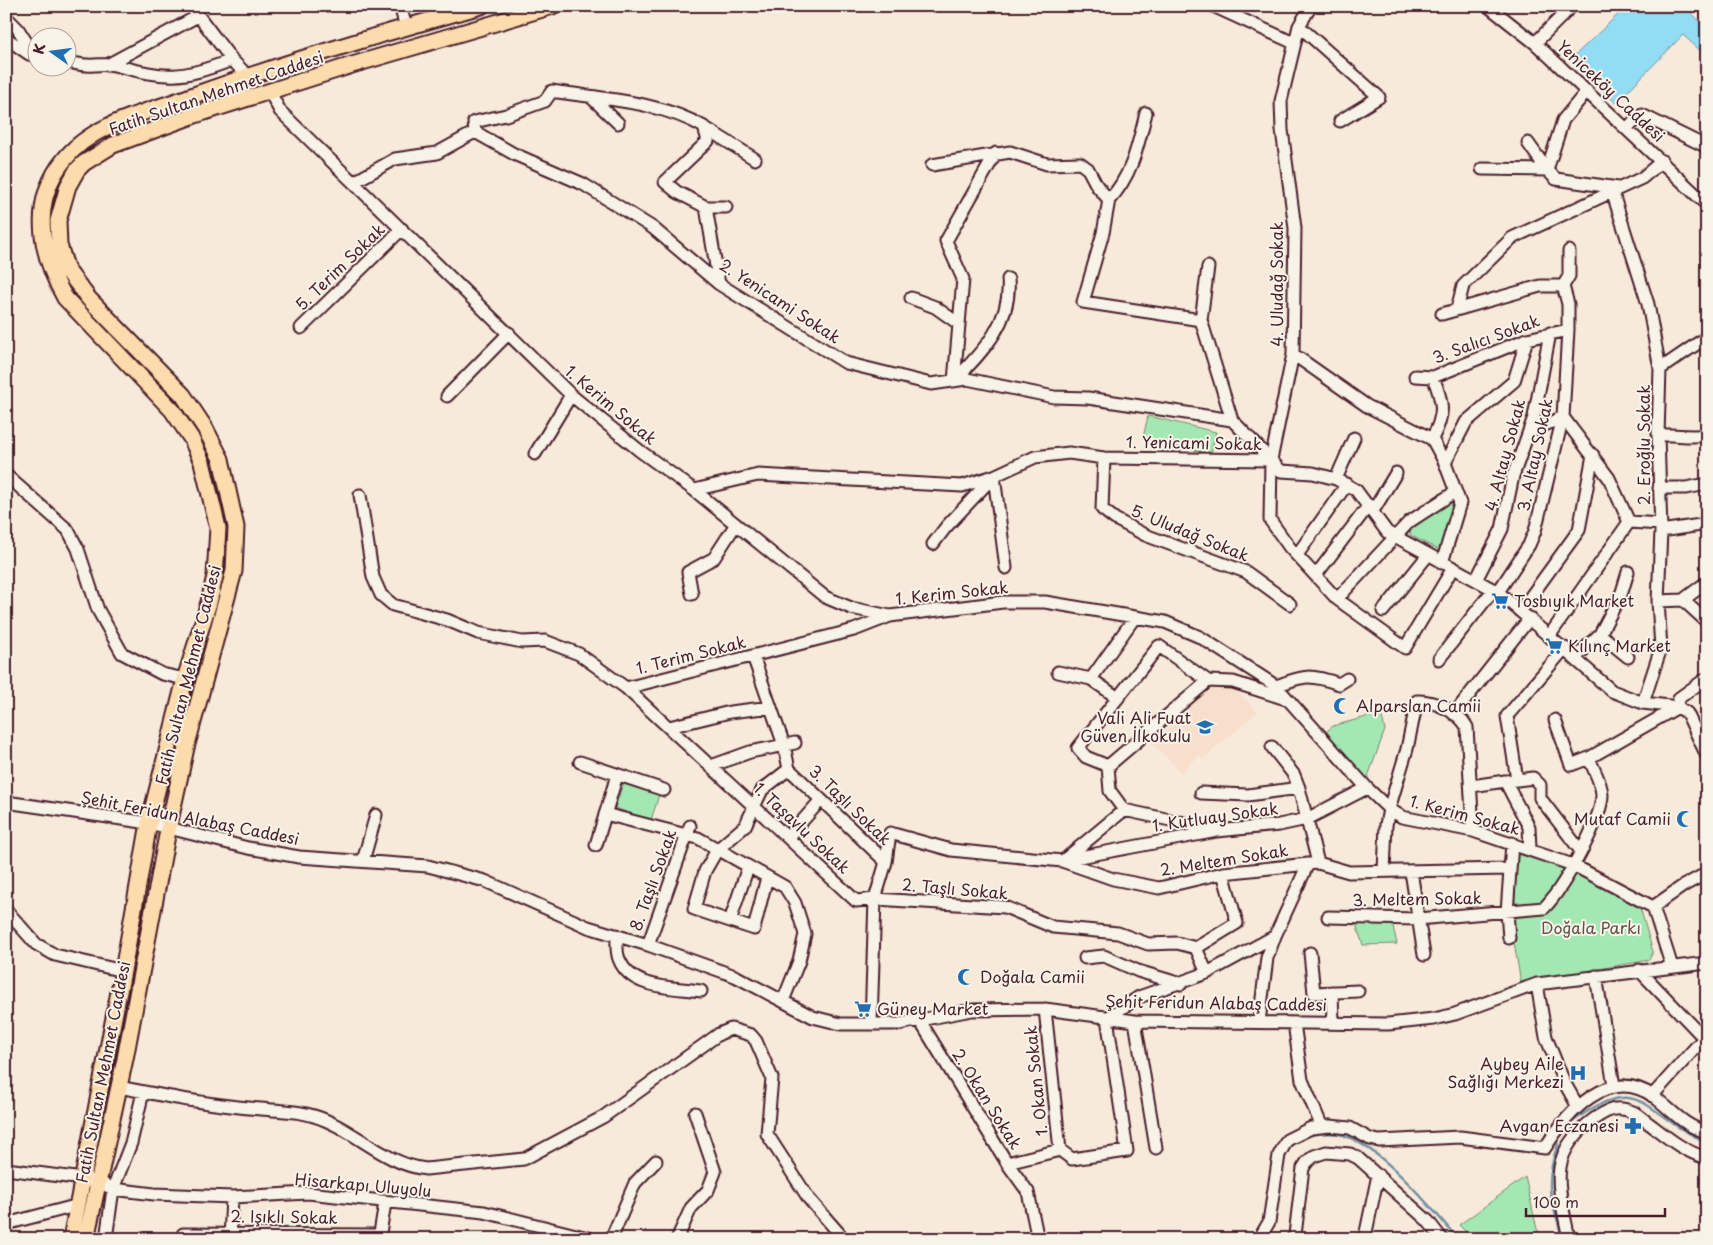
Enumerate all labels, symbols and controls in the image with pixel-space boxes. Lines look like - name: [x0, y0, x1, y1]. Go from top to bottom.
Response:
- north arrow: [28, 28, 78, 78]
- street label: Yeniceköy Caddesi: [1552, 34, 1671, 147]
- text: K: [27, 41, 50, 56]
- street label: Fatih Sultan Mehmet Caddesi: [105, 44, 326, 140]
- street label: 5. Terim Sokak: [289, 217, 389, 315]
- street label: 4. Uludağ Sokak: [1264, 221, 1288, 347]
- street label: 2. Yenicami Sokak: [715, 252, 846, 348]
- street label: 3. Salıcı Sokak: [1429, 308, 1543, 369]
- street label: 1. Kerim Sokak: [561, 359, 663, 450]
- street label: 2. Eroğlu Sokak: [1631, 385, 1655, 505]
- street label: 4. Altay Sokak: [1478, 396, 1531, 513]
- street label: 3. Altay Sokak: [1510, 396, 1558, 514]
- street label: 1. Yenicami Sokak: [1126, 429, 1262, 455]
- street label: 5. Uludağ Sokak: [1128, 497, 1253, 567]
- street label: Fatih Sultan Mehmet Caddesi: [148, 562, 226, 787]
- street label: 1. Kerim Sokak: [894, 574, 1009, 610]
- place label: Tosbıyık Market: [1514, 588, 1634, 612]
- supermarket icon: Tosbıyık Market: [1490, 591, 1510, 611]
- street label: 1. Terim Sokak: [633, 629, 748, 679]
- place label: Kılınç Market: [1568, 633, 1671, 657]
- supermarket icon: Kılınç Market: [1544, 636, 1564, 656]
- place label: Alparslan Camii: [1356, 693, 1481, 717]
- mosque icon: Alparslan Camii: [1332, 696, 1352, 716]
- place label: Vali Ali Fuat Güven İlkokulu: [1080, 705, 1191, 747]
- school or university icon: Vali Ali Fuat Güven İlkokulu: [1195, 717, 1215, 737]
- street label: 3. Taşlı Sokak: [804, 759, 897, 850]
- street label: 1. Taşavlu Sokak: [749, 776, 856, 878]
- street label: Şehit Feridun Alabaş Caddesi: [79, 784, 301, 850]
- street label: 1. Kerim Sokak: [1407, 788, 1523, 840]
- street label: 1. Kutluay Sokak: [1150, 795, 1280, 837]
- place label: Mutaf Camii: [1574, 806, 1671, 830]
- mosque icon: Mutaf Camii: [1675, 809, 1695, 829]
- street label: 8. Taşlı Sokak: [623, 825, 682, 934]
- street label: 2. Meltem Sokak: [1158, 837, 1290, 881]
- street label: 2. Taşlı Sokak: [901, 871, 1009, 905]
- street label: 3. Meltem Sokak: [1352, 885, 1482, 911]
- park label: Doğala Parkı: [1541, 915, 1641, 939]
- street label: Fatih Sultan Mehmet Caddesi: [69, 959, 135, 1185]
- place label: Doğala Camii: [980, 964, 1085, 988]
- mosque icon: Doğala Camii: [956, 967, 976, 987]
- street label: Şehit Feridun Alabaş Caddesi: [1105, 988, 1327, 1016]
- place label: Güney Market: [877, 996, 989, 1020]
- supermarket icon: Güney Market: [853, 999, 873, 1019]
- street label: 1. Okan Sokak: [1017, 1025, 1053, 1138]
- street label: 2. Okan Sokak: [947, 1043, 1028, 1153]
- place label: Aybey Aile Sağlığı Merkezi: [1447, 1051, 1564, 1093]
- hospital icon: Aybey Aile Sağlığı Merkezi: [1568, 1063, 1588, 1083]
- place label: Avgan Eczanesi: [1499, 1113, 1619, 1137]
- pharmacy icon: Avgan Eczanesi: [1623, 1116, 1643, 1136]
- street label: Hisarkapı Uluyolu: [294, 1166, 432, 1202]
- scale bar: [1526, 1185, 1664, 1217]
- text: 100 m: [1533, 1190, 1579, 1213]
- street label: 2. Işıklı Sokak: [230, 1203, 338, 1229]

